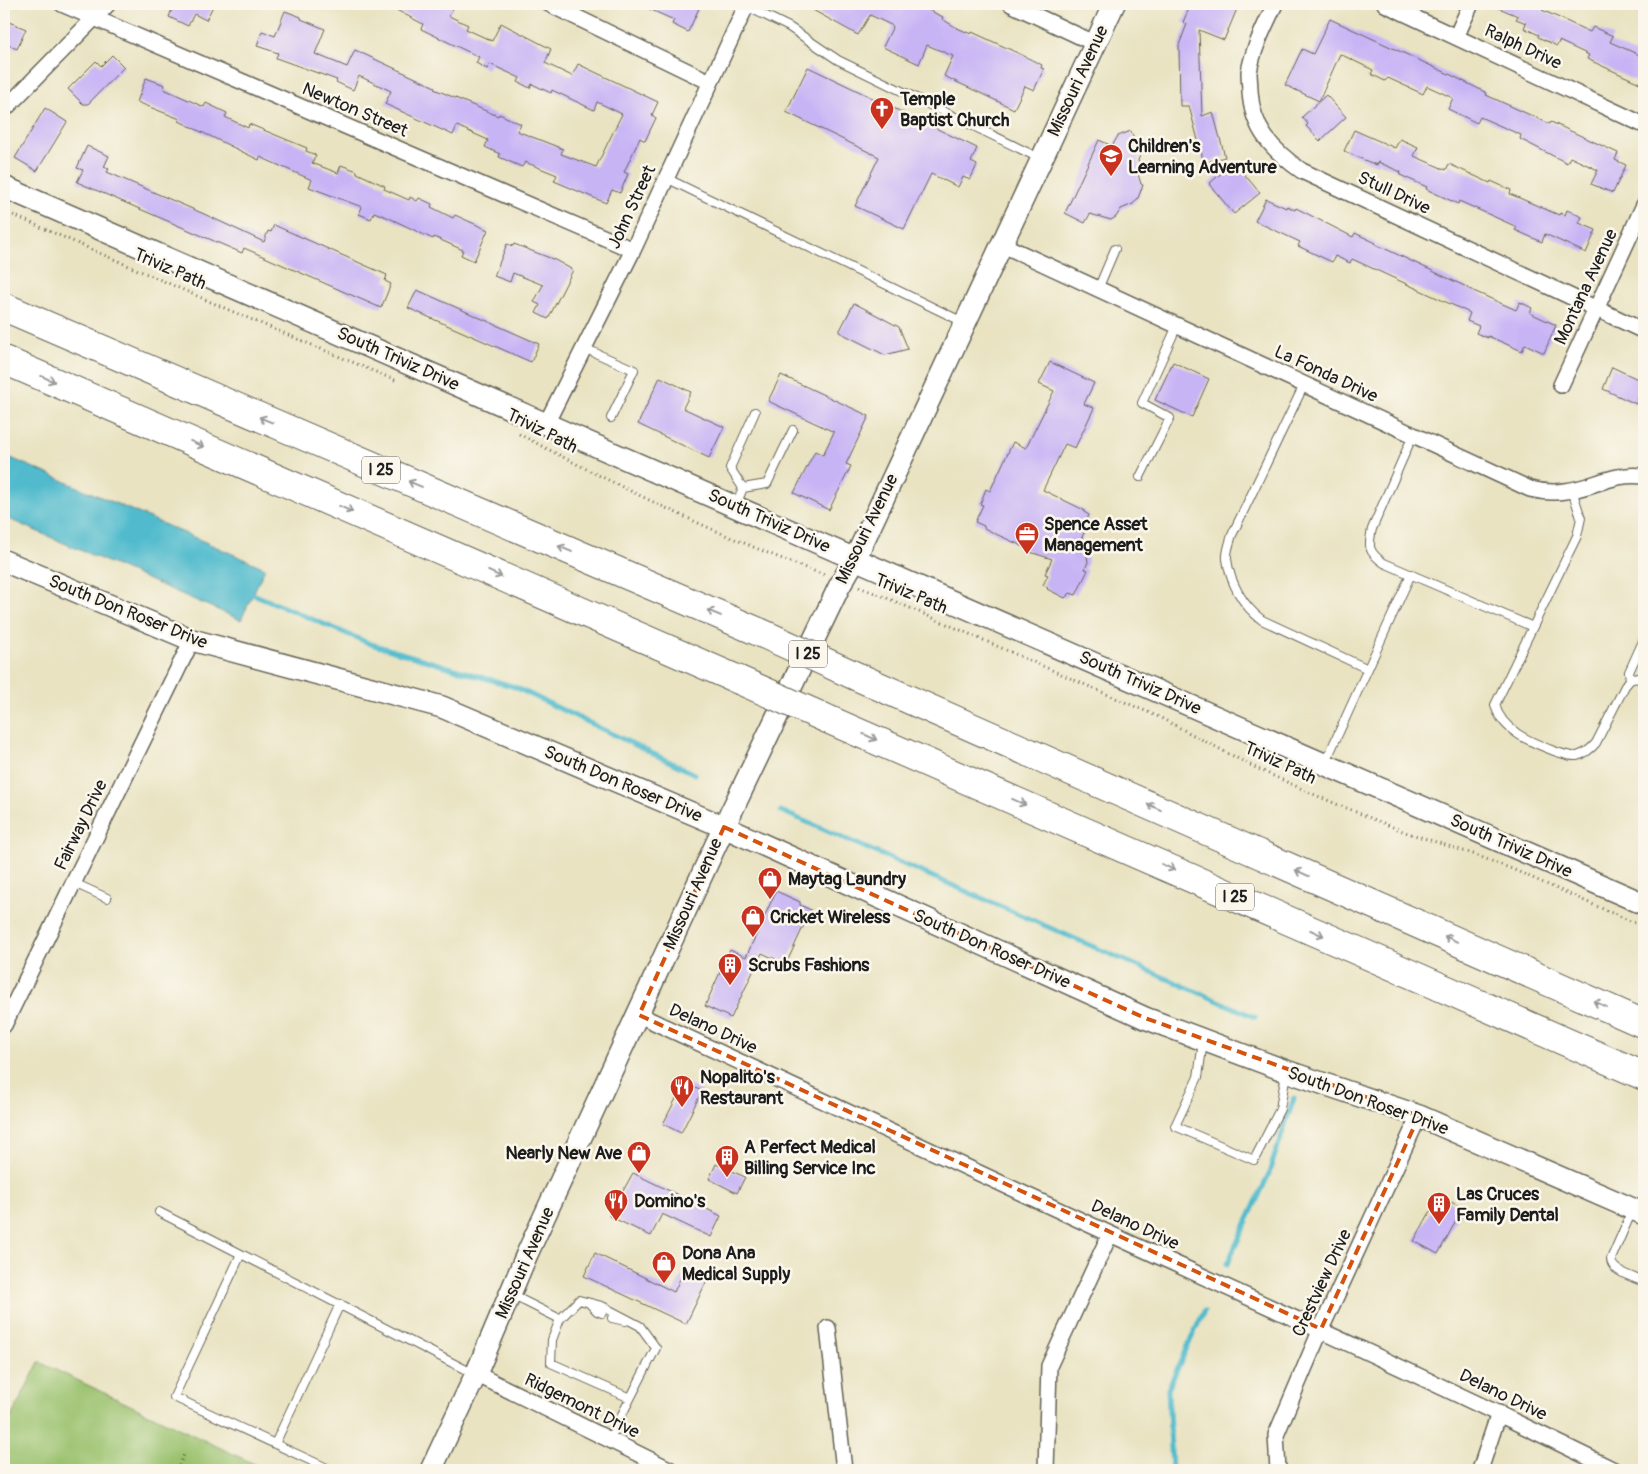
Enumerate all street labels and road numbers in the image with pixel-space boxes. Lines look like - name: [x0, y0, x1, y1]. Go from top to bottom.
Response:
- street label: Ralph Drive: [1481, 19, 1565, 75]
- street label: Missouri Avenue: [1042, 22, 1114, 140]
- street label: Newton Street: [299, 77, 412, 143]
- street label: John Street: [603, 161, 662, 252]
- street label: Stull Drive: [1354, 166, 1434, 220]
- street label: Montana Avenue: [1549, 225, 1623, 349]
- street label: Triviz Path: [130, 243, 210, 295]
- street label: South Triviz Drive: [333, 322, 463, 396]
- street label: La Fonda Drive: [1271, 340, 1382, 408]
- street label: Triviz Path: [502, 403, 582, 459]
- road number: I 25: [362, 456, 400, 484]
- street label: Missouri Avenue: [830, 470, 904, 588]
- street label: South Triviz Drive: [704, 484, 834, 558]
- street label: Triviz Path: [871, 568, 951, 620]
- street label: South Don Roser Drive: [45, 570, 211, 654]
- road number: I 25: [789, 641, 827, 668]
- street label: South Triviz Drive: [1075, 646, 1205, 720]
- street label: Triviz Path: [1240, 736, 1320, 790]
- street label: South Don Roser Drive: [541, 740, 706, 828]
- street label: Fairway Drive: [49, 776, 113, 874]
- street label: South Triviz Drive: [1446, 809, 1576, 883]
- street label: Missouri Avenue: [658, 834, 728, 953]
- road number: I 25: [1216, 884, 1254, 910]
- street label: South Don Roser Drive: [910, 904, 1074, 994]
- street label: Delano Drive: [665, 999, 761, 1060]
- street label: South Don Roser Drive: [1284, 1061, 1452, 1141]
- street label: Delano Drive: [1087, 1195, 1183, 1256]
- street label: Missouri Avenue: [490, 1203, 560, 1322]
- street label: Crestview Drive: [1287, 1225, 1357, 1340]
- street label: Delano Drive: [1455, 1364, 1551, 1426]
- street label: Ridgemont Drive: [521, 1368, 643, 1444]

